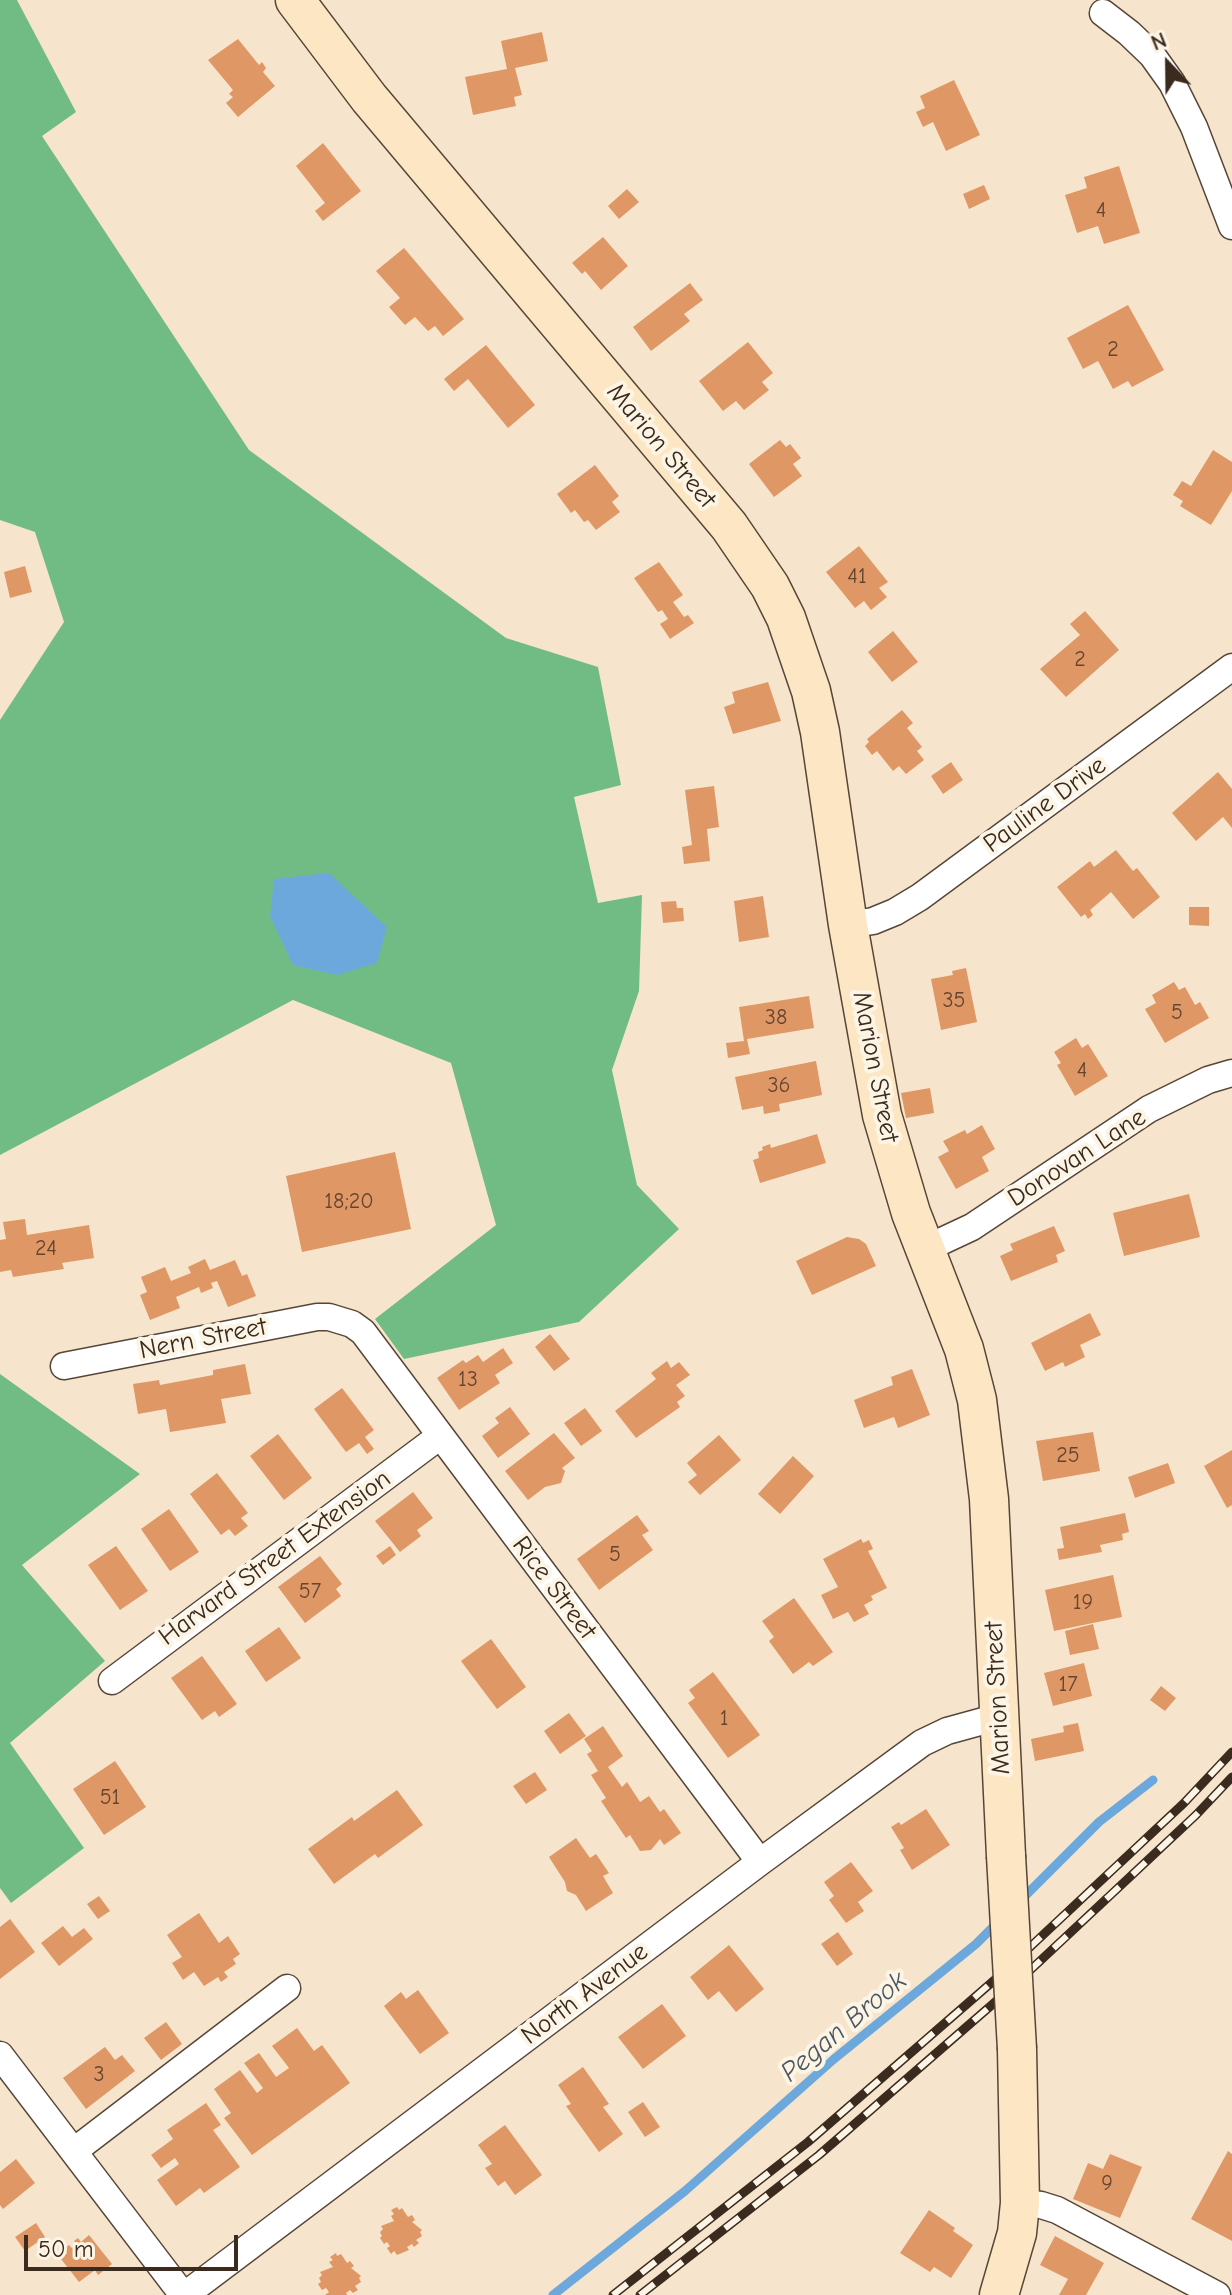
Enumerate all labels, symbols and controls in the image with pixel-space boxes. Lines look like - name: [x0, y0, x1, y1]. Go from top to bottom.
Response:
- north arrow: [1128, 24, 1208, 104]
- text: N: [1147, 27, 1171, 56]
- house number: 4: [1096, 198, 1106, 224]
- house number: 2: [1107, 337, 1119, 363]
- street label: Marion Street: [600, 377, 722, 515]
- house number: 41: [847, 564, 867, 590]
- house number: 2: [1074, 647, 1086, 673]
- street label: Pauline Drive: [978, 750, 1112, 860]
- house number: 35: [942, 988, 966, 1014]
- street label: Marion Street: [845, 989, 905, 1145]
- house number: 5: [1171, 1000, 1183, 1026]
- house number: 38: [765, 1005, 787, 1031]
- house number: 4: [1077, 1058, 1087, 1084]
- house number: 36: [767, 1073, 791, 1099]
- street label: Donovan Lane: [1002, 1102, 1152, 1214]
- house number: 18;20: [324, 1189, 374, 1215]
- house number: 24: [35, 1236, 57, 1262]
- street label: Nern Street: [137, 1311, 269, 1367]
- house number: 13: [458, 1367, 478, 1393]
- house number: 25: [1056, 1443, 1080, 1469]
- street label: Harvard Street Extension: [153, 1463, 397, 1653]
- street label: Rice Street: [505, 1530, 603, 1646]
- house number: 5: [609, 1542, 621, 1568]
- house number: 57: [299, 1579, 321, 1605]
- house number: 19: [1073, 1590, 1093, 1616]
- street label: Marion Street: [978, 1621, 1018, 1775]
- house number: 17: [1058, 1672, 1078, 1698]
- house number: 1: [720, 1706, 728, 1732]
- house number: 51: [100, 1785, 120, 1811]
- street label: North Avenue: [516, 1936, 654, 2052]
- water label: Pegan Brook: [774, 1964, 914, 2090]
- house number: 3: [93, 2062, 105, 2088]
- house number: 9: [1101, 2171, 1113, 2197]
- scale bar: [28, 2219, 242, 2269]
- text: 50 m: [38, 2235, 94, 2263]

